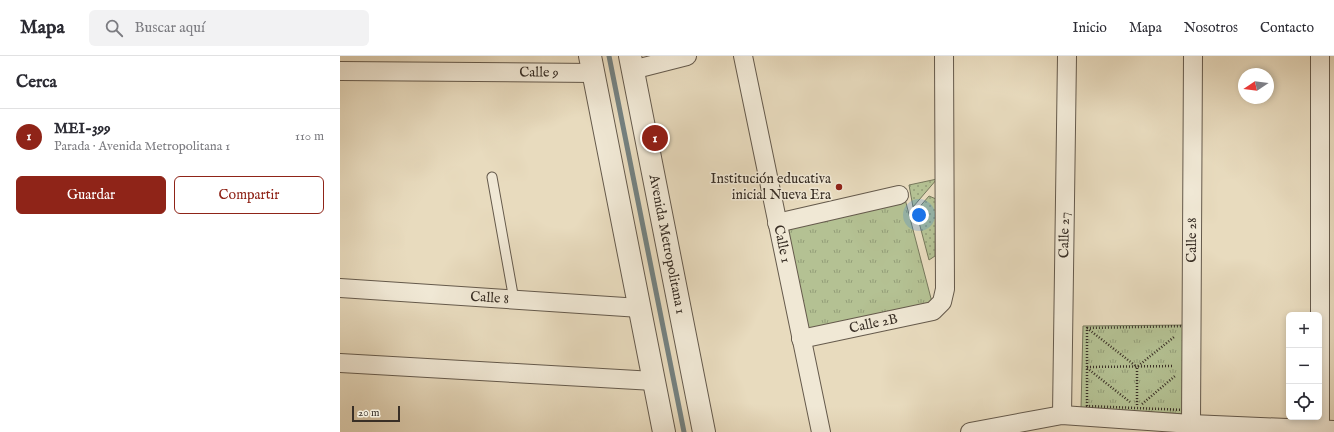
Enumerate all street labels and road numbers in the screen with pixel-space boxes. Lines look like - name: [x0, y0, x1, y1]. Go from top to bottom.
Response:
- street label: Calle 9: [519, 63, 559, 82]
- street label: Avenida Metropolitana 1: [644, 172, 690, 316]
- street label: Calle 27: [1055, 212, 1074, 258]
- street label: Calle 28: [1183, 217, 1201, 263]
- street label: Calle 1: [769, 223, 795, 265]
- street label: Calle 8: [470, 288, 510, 308]
- street label: Calle 2B: [848, 310, 899, 338]

